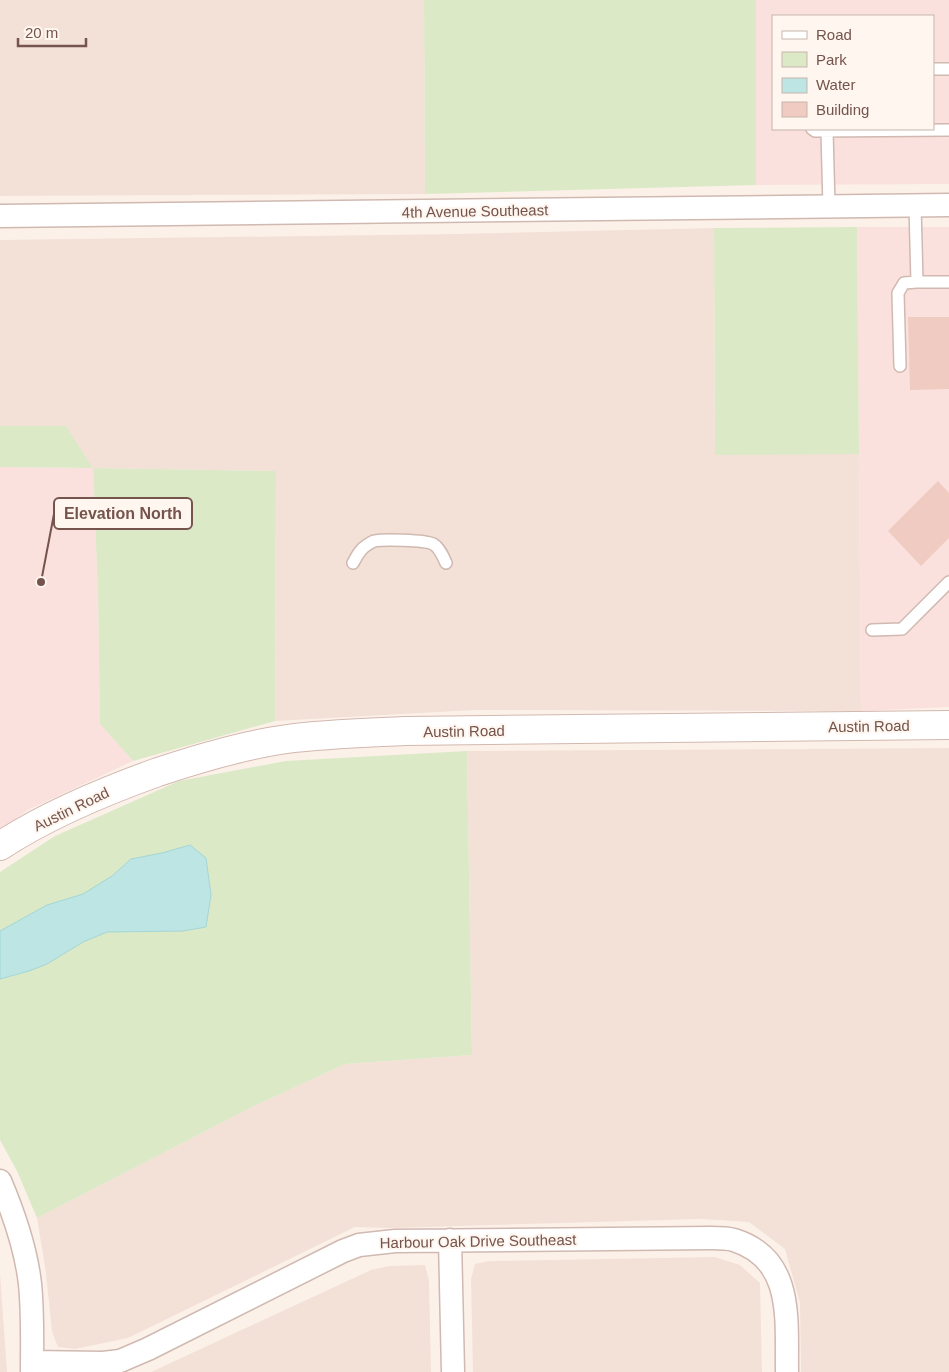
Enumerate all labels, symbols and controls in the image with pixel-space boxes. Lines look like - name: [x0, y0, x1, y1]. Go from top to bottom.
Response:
- scale bar: [18, 15, 85, 47]
- legend: [772, 15, 934, 130]
- text: 20 m: [25, 24, 58, 41]
- text: Road: [816, 26, 852, 43]
- text: Park: [816, 51, 847, 68]
- text: Water: [816, 76, 855, 93]
- text: Building: [816, 101, 869, 118]
- street label: 4th Avenue Southeast: [402, 201, 549, 221]
- callout: Elevation North: [54, 498, 192, 529]
- text: Elevation North: [64, 505, 182, 522]
- street label: Austin Road: [828, 717, 910, 735]
- street label: Austin Road: [423, 722, 505, 740]
- street label: Austin Road: [31, 783, 111, 835]
- street label: Harbour Oak Drive Southeast: [379, 1231, 577, 1251]

